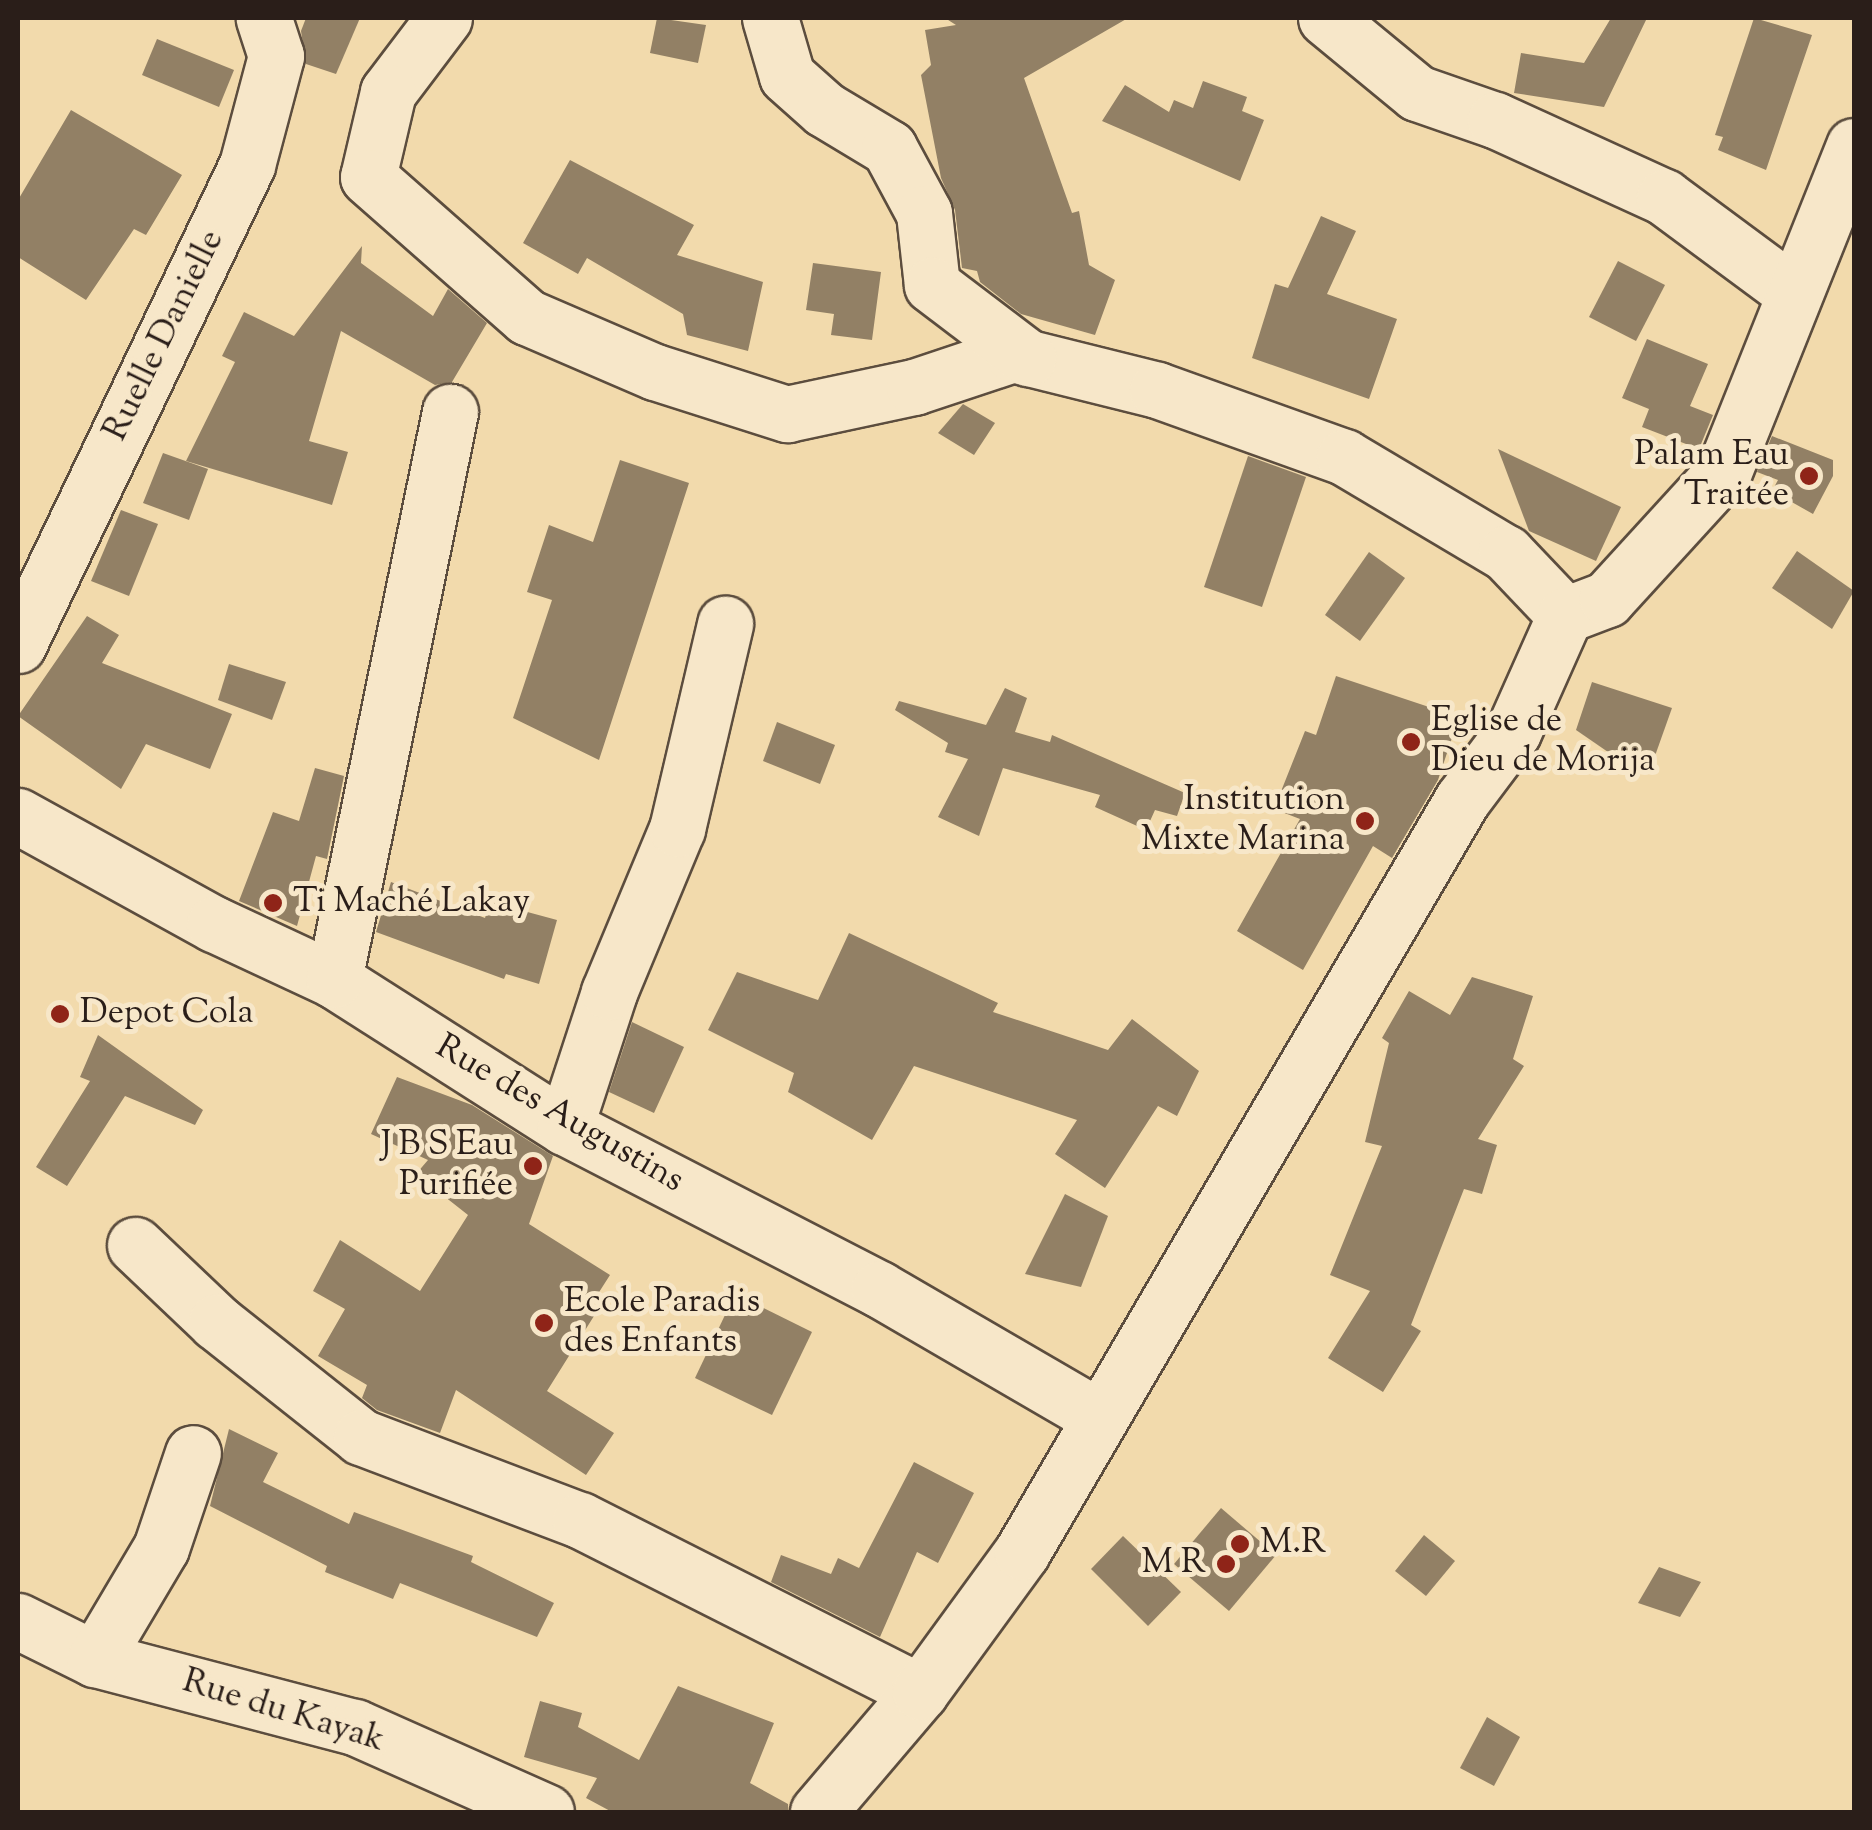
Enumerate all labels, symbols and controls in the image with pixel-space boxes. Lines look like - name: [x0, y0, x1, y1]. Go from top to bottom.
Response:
- street label: Ruelle Danielle: [96, 224, 234, 448]
- place label: Palam Eau Traitée: [1634, 435, 1789, 517]
- marker: Palam Eau Traitée: [1798, 465, 1820, 487]
- place label: Eglise de Dieu de Morija: [1431, 701, 1655, 783]
- marker: Eglise de Dieu de Morija: [1400, 731, 1422, 753]
- place label: Institution Mixte Marina: [1141, 780, 1345, 862]
- marker: Institution Mixte Marina: [1354, 810, 1376, 832]
- place label: Ti Maché Lakay: [293, 882, 530, 924]
- marker: Ti Maché Lakay: [262, 892, 284, 914]
- place label: Depot Cola: [80, 993, 254, 1035]
- marker: Depot Cola: [49, 1003, 71, 1025]
- street label: Rue des Augustins: [427, 1027, 691, 1203]
- place label: J B S Eau Purifiée: [381, 1125, 513, 1207]
- marker: J B S Eau Purifiée: [522, 1155, 544, 1177]
- place label: Ecole Paradis des Enfants: [564, 1282, 760, 1364]
- marker: Ecole Paradis des Enfants: [533, 1312, 555, 1334]
- place label: M.R: [1260, 1523, 1326, 1565]
- marker: M.R: [1229, 1533, 1251, 1555]
- place label: M R: [1141, 1543, 1206, 1585]
- marker: M R: [1215, 1553, 1237, 1575]
- street label: Rue du Kayak: [177, 1661, 389, 1763]

